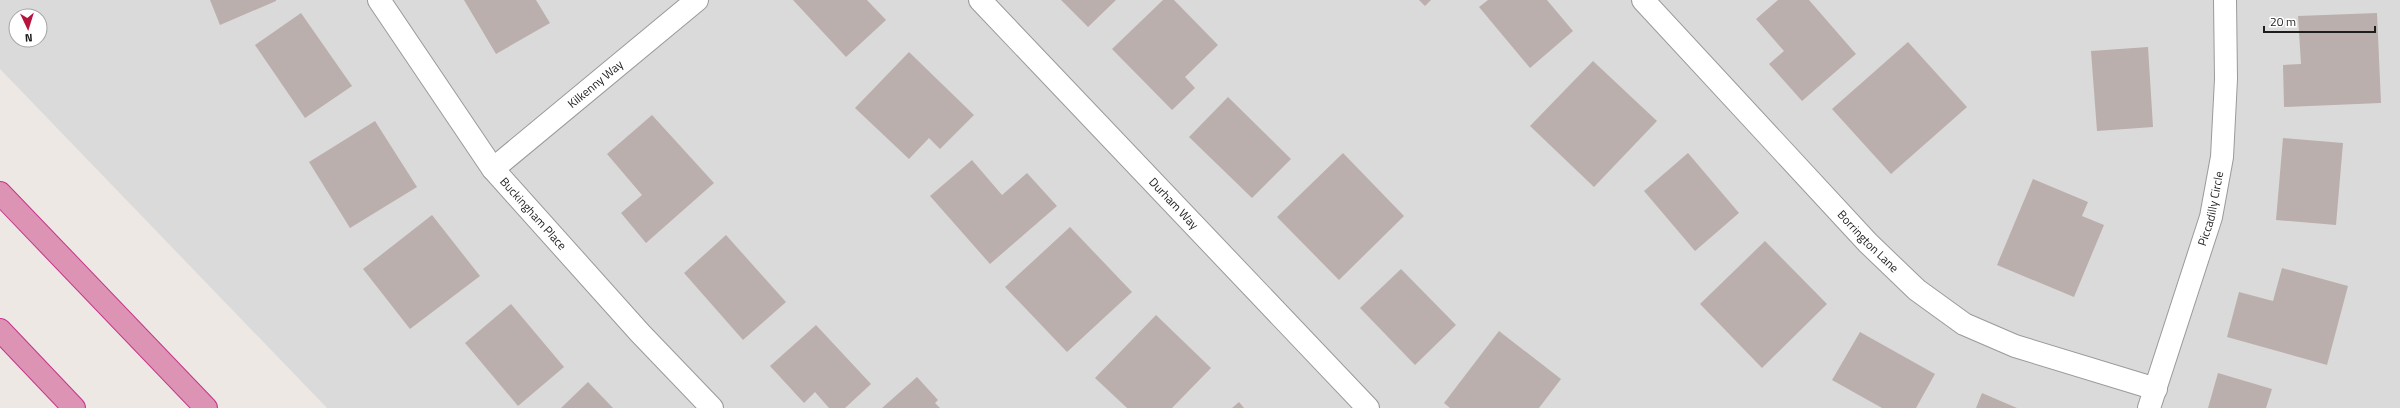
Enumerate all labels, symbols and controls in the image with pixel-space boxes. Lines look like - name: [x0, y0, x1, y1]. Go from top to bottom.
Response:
- north arrow: [8, 8, 48, 48]
- scale bar: [2264, 8, 2375, 34]
- text: 20 m: [2270, 12, 2296, 31]
- text: N: [24, 30, 33, 46]
- street label: Kilkenny Way: [563, 55, 627, 113]
- street label: Piccadilly Circle: [2192, 170, 2228, 248]
- street label: Buckingham Place: [496, 173, 571, 254]
- street label: Durham Way: [1145, 173, 1204, 234]
- street label: Borrington Lane: [1833, 206, 1903, 277]

